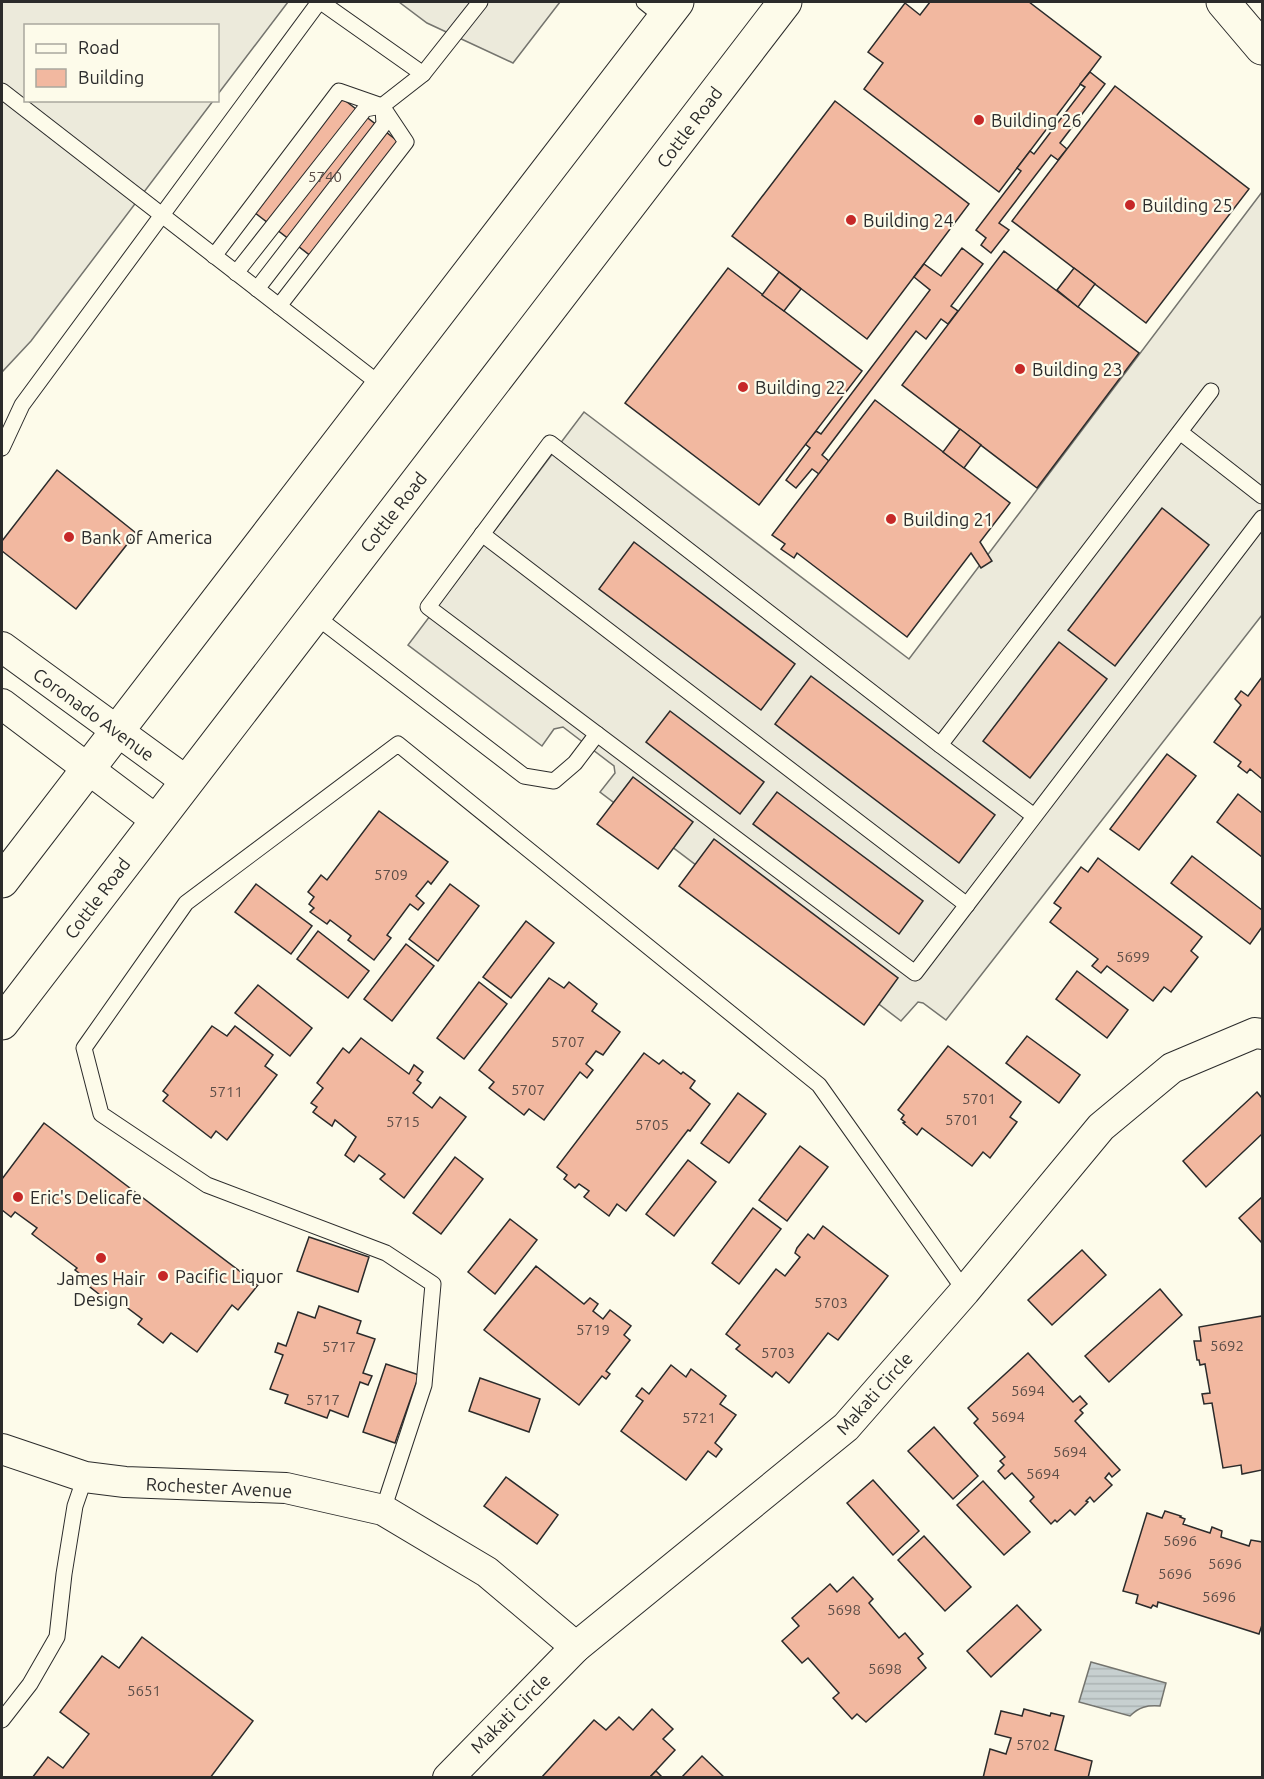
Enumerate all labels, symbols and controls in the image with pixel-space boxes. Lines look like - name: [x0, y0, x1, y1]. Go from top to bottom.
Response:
- legend: [24, 24, 219, 102]
- text: Road: [78, 37, 120, 57]
- text: Building: [78, 67, 144, 87]
- street label: Cottle Road: [652, 83, 726, 171]
- place label: Building 26: [991, 110, 1082, 130]
- marker: Building 26: [972, 113, 986, 127]
- house number: 5740: [308, 168, 342, 185]
- place label: Building 25: [1142, 195, 1233, 215]
- marker: Building 25: [1123, 198, 1137, 212]
- place label: Building 24: [863, 210, 954, 230]
- marker: Building 24: [844, 213, 858, 227]
- place label: Building 23: [1032, 359, 1123, 379]
- marker: Building 23: [1013, 362, 1027, 376]
- place label: Building 22: [755, 377, 846, 397]
- marker: Building 22: [736, 380, 750, 394]
- street label: Cottle Road: [356, 468, 430, 556]
- place label: Building 21: [903, 509, 994, 529]
- marker: Building 21: [884, 512, 898, 526]
- place label: Bank of America: [81, 527, 213, 547]
- marker: Bank of America: [62, 530, 76, 544]
- street label: Coronado Avenue: [30, 664, 158, 764]
- street label: Cottle Road: [60, 854, 134, 942]
- house number: 5709: [374, 866, 408, 883]
- house number: 5699: [1116, 948, 1150, 965]
- house number: 5707: [551, 1033, 585, 1050]
- house number: 5707: [511, 1081, 545, 1098]
- house number: 5711: [209, 1083, 243, 1100]
- house number: 5701: [962, 1090, 996, 1107]
- house number: 5701: [945, 1111, 979, 1128]
- house number: 5715: [386, 1113, 420, 1130]
- house number: 5705: [635, 1116, 669, 1133]
- place label: Eric's Delicafe: [30, 1187, 142, 1207]
- marker: Eric's Delicafe: [11, 1190, 25, 1204]
- marker: James Hair Design: [94, 1251, 108, 1265]
- place label: Pacific Liquor: [175, 1266, 283, 1286]
- place label: James Hair Design: [57, 1268, 145, 1309]
- marker: Pacific Liquor: [156, 1269, 170, 1283]
- house number: 5703: [814, 1294, 848, 1311]
- house number: 5719: [576, 1321, 610, 1338]
- house number: 5692: [1210, 1337, 1244, 1354]
- house number: 5717: [322, 1338, 356, 1355]
- house number: 5703: [761, 1344, 795, 1361]
- street label: Makati Circle: [832, 1348, 916, 1438]
- house number: 5694: [1011, 1382, 1045, 1399]
- house number: 5717: [306, 1391, 340, 1408]
- house number: 5694: [991, 1408, 1025, 1425]
- house number: 5721: [682, 1409, 716, 1426]
- house number: 5694: [1053, 1443, 1087, 1460]
- house number: 5694: [1026, 1465, 1060, 1482]
- street label: Rochester Avenue: [145, 1473, 293, 1501]
- house number: 5696: [1163, 1532, 1197, 1549]
- house number: 5696: [1208, 1555, 1242, 1572]
- house number: 5696: [1158, 1565, 1192, 1582]
- house number: 5696: [1202, 1588, 1236, 1605]
- house number: 5698: [827, 1601, 861, 1618]
- house number: 5698: [868, 1660, 902, 1677]
- street label: Makati Circle: [466, 1669, 554, 1757]
- house number: 5651: [127, 1682, 161, 1699]
- house number: 5702: [1016, 1736, 1050, 1753]

